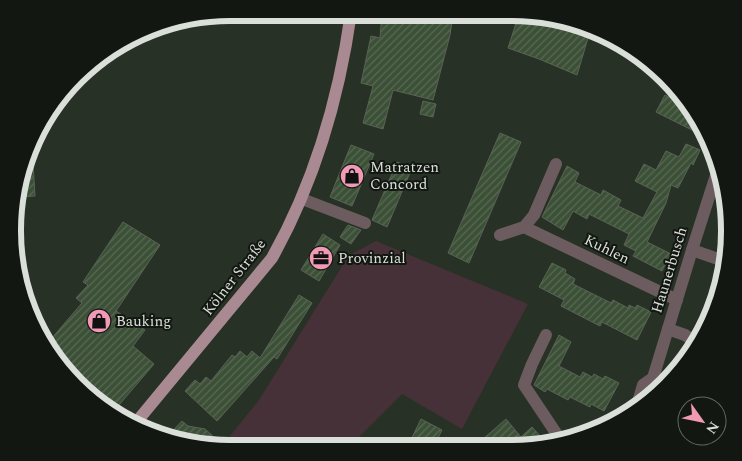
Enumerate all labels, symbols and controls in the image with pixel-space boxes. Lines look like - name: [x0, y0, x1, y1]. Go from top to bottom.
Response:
- place label: Matratzen Concord: [370, 156, 439, 196]
- shop icon: Matratzen Concord: [339, 163, 365, 189]
- street label: Haunerbusch: [645, 224, 694, 316]
- street label: Kuhlen: [580, 229, 634, 270]
- street label: Kölner Straße: [197, 234, 272, 321]
- office icon: Provinzial: [308, 245, 334, 271]
- place label: Provinzial: [338, 247, 406, 270]
- shop icon: Bauking: [86, 308, 112, 334]
- place label: Bauking: [116, 310, 171, 333]
- north arrow: [677, 396, 727, 446]
- text: N: [701, 417, 724, 438]

